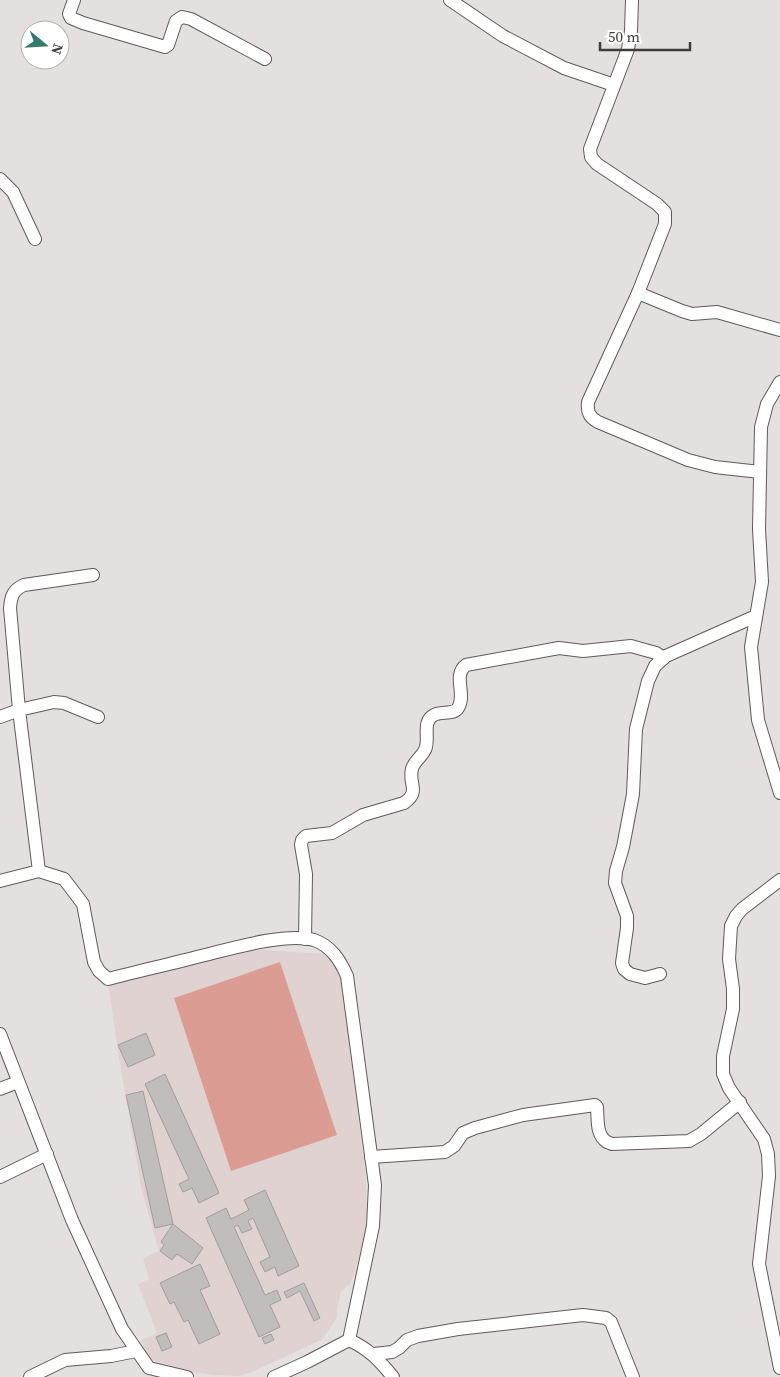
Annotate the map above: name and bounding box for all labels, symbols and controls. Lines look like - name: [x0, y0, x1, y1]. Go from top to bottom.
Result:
- north arrow: [20, 20, 70, 70]
- scale bar: [600, 20, 690, 52]
- text: 50 m: [608, 26, 640, 47]
- text: N: [46, 41, 68, 57]

